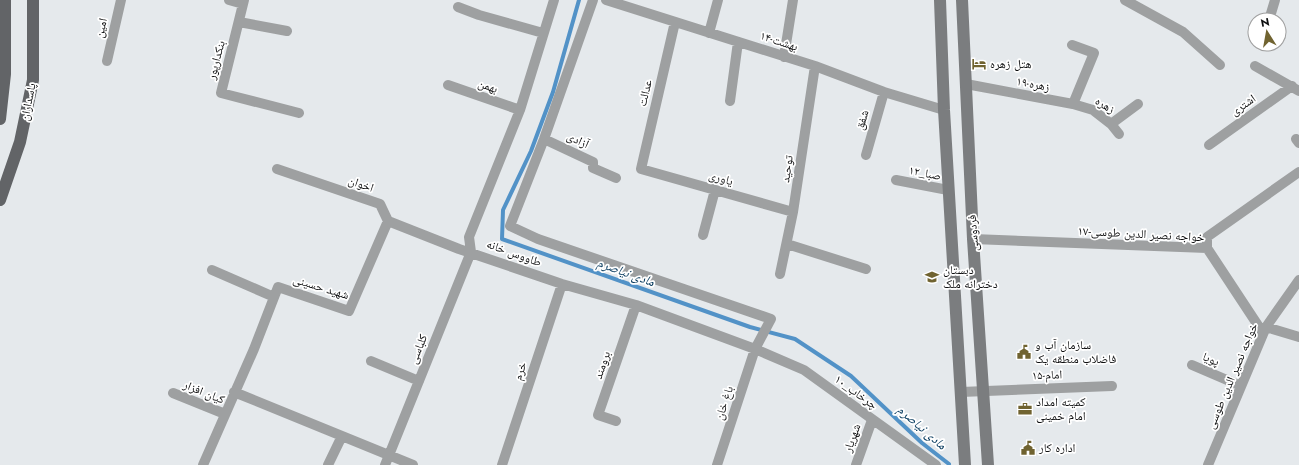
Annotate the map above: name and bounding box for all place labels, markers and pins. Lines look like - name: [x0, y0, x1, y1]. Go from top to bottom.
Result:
- place label: هتل زهره: [990, 55, 1032, 73]
- hotel icon: هتل زهره: [971, 56, 987, 72]
- place label: دبستان دخترانه ملک: [943, 261, 998, 293]
- school or university icon: دبستان دخترانه ملک: [924, 269, 940, 285]
- place label: سازمان آب و فاضلاب منطقه یک: [1035, 336, 1116, 368]
- public building icon: سازمان آب و فاضلاب منطقه یک: [1016, 344, 1032, 360]
- place label: کمیته امداد امام خمینی: [1036, 393, 1086, 425]
- office icon: کمیته امداد امام خمینی: [1017, 401, 1033, 417]
- place label: اداره کار: [1038, 439, 1076, 457]
- public building icon: اداره کار: [1020, 440, 1036, 456]

